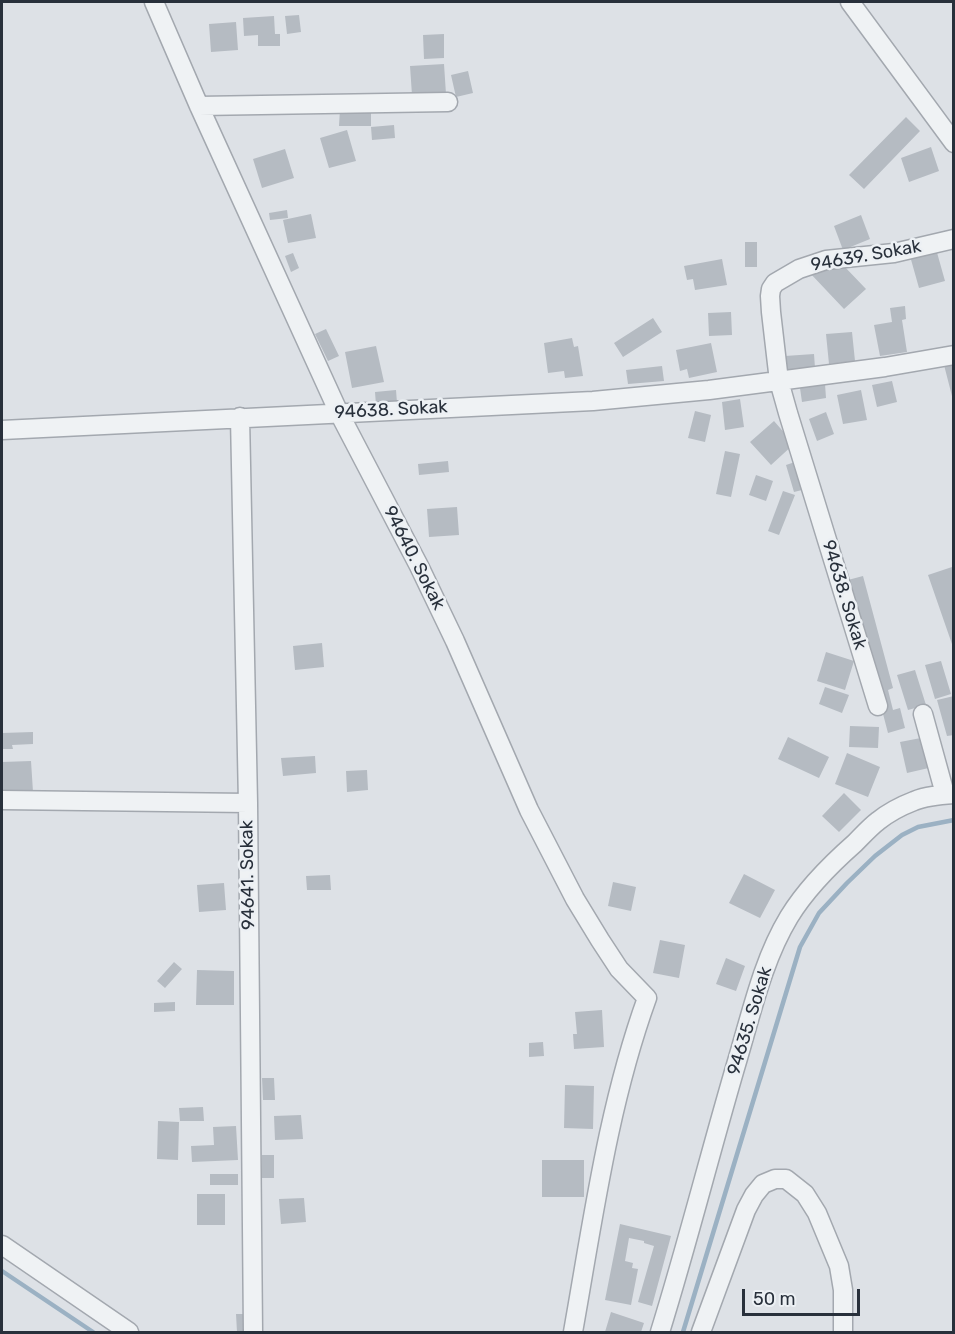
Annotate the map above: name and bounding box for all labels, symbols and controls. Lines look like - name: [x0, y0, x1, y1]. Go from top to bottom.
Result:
- street label: 94639. Sokak: [809, 236, 923, 276]
- street label: 94638. Sokak: [334, 396, 448, 424]
- street label: 94640. Sokak: [379, 502, 449, 614]
- street label: 94638. Sokak: [817, 538, 871, 652]
- street label: 94641. Sokak: [236, 820, 260, 930]
- street label: 94635. Sokak: [723, 964, 777, 1078]
- scale bar: [745, 1277, 864, 1315]
- text: 50 m: [753, 1288, 796, 1310]

